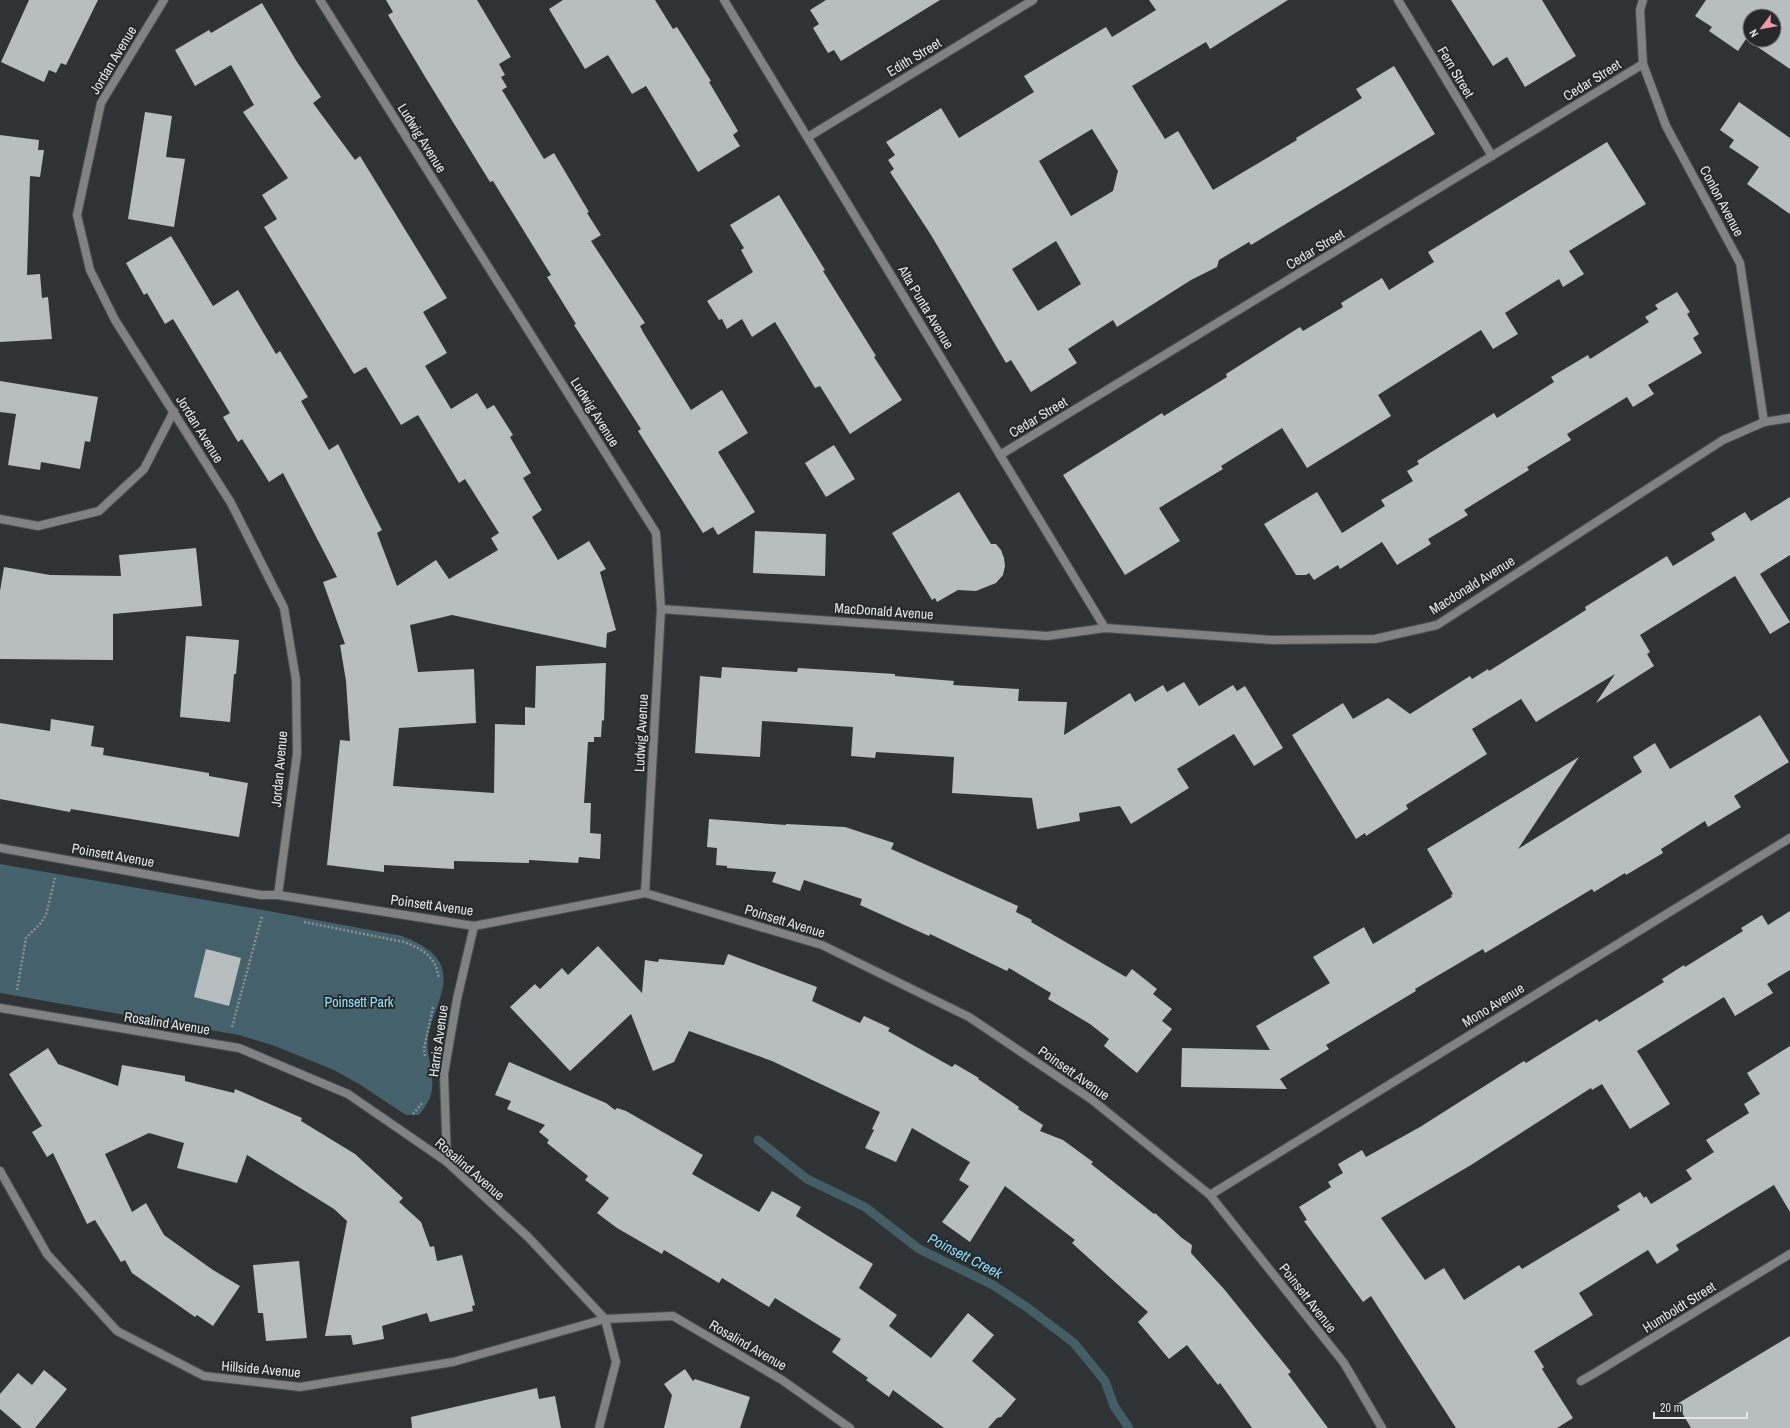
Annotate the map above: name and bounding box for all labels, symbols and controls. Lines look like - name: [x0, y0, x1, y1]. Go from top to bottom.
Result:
- north arrow: [1742, 8, 1782, 48]
- street label: Jordan Avenue: [86, 23, 140, 97]
- text: N: [1746, 27, 1761, 40]
- street label: Edith Street: [883, 34, 945, 80]
- street label: Fern Street: [1434, 43, 1478, 101]
- street label: Cedar Street: [1560, 55, 1624, 105]
- street label: Ludwig Avenue: [394, 100, 450, 176]
- street label: Conlon Avenue: [1696, 162, 1748, 240]
- street label: Cedar Street: [1282, 225, 1348, 273]
- street label: Alta Punta Avenue: [893, 261, 958, 352]
- street label: Ludwig Avenue: [567, 374, 623, 450]
- street label: Jordan Avenue: [172, 392, 228, 466]
- street label: Cedar Street: [1005, 393, 1071, 441]
- street label: Macdonald Avenue: [1426, 552, 1518, 618]
- street label: MacDonald Avenue: [834, 599, 934, 623]
- street label: Ludwig Avenue: [630, 693, 652, 773]
- street label: Jordan Avenue: [267, 730, 291, 808]
- street label: Poinsett Avenue: [70, 839, 156, 871]
- street label: Poinsett Avenue: [389, 890, 475, 920]
- street label: Poinsett Avenue: [742, 900, 828, 942]
- street label: Mono Avenue: [1459, 979, 1527, 1031]
- park label: Poinsett Park: [325, 993, 394, 1011]
- street label: Harris Avenue: [424, 1004, 452, 1078]
- street label: Rosalind Avenue: [123, 1007, 211, 1039]
- street label: Poinsett Avenue: [1035, 1042, 1113, 1104]
- street label: Rosalind Avenue: [431, 1134, 509, 1204]
- water label: Poinsett Creek: [924, 1228, 1007, 1284]
- street label: Poinsett Avenue: [1275, 1260, 1341, 1336]
- street label: Humboldt Street: [1639, 1277, 1719, 1337]
- street label: Rosalind Avenue: [706, 1316, 790, 1374]
- street label: Hillside Avenue: [221, 1357, 301, 1381]
- scale bar: [1654, 1394, 1747, 1420]
- text: 20 m: [1660, 1400, 1682, 1416]

